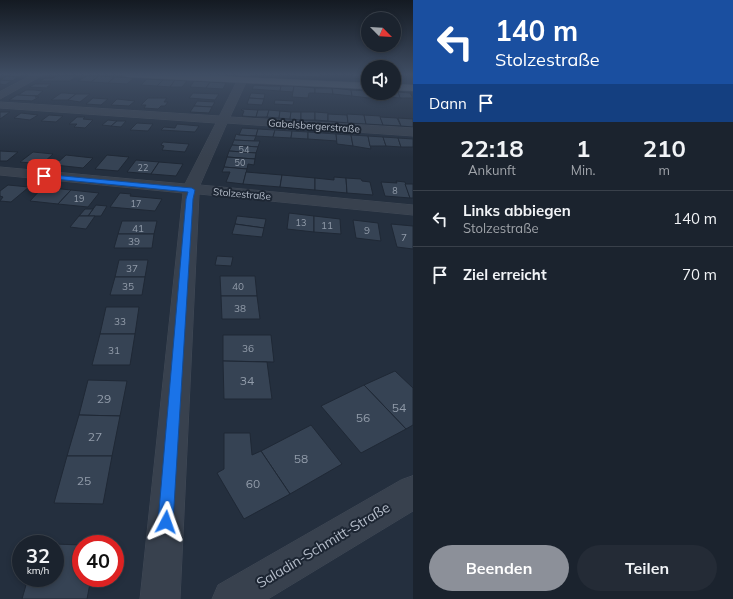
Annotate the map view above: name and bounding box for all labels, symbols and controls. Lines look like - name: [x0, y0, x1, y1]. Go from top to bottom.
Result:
- north arrow: [361, 12, 401, 52]
- map controls: [361, 12, 401, 100]
- text: 140 m: [495, 13, 578, 48]
- icon: left: [429, 16, 481, 68]
- text: Stolzestraße: [495, 48, 600, 71]
- button: sound: [361, 60, 401, 100]
- icon: arrive: [475, 92, 497, 114]
- text: Dann: [429, 94, 467, 113]
- street label: Gabelsbergerstraße: [268, 116, 360, 136]
- text: 22:18: [460, 133, 524, 163]
- text: 1: [576, 133, 590, 163]
- text: 210: [643, 133, 686, 163]
- house number: 54: [239, 144, 250, 155]
- house number: 50: [235, 157, 245, 168]
- pin: [27, 159, 61, 193]
- house number: 22: [138, 162, 148, 173]
- text: Ankunft: [468, 162, 516, 178]
- text: Min.: [571, 162, 596, 178]
- text: m: [659, 162, 670, 178]
- icon: arrive: [33, 165, 55, 187]
- street label: Stolzestraße: [213, 185, 271, 203]
- house number: 8: [392, 185, 398, 196]
- house number: 19: [74, 193, 84, 204]
- house number: 17: [131, 198, 141, 209]
- text: Links abbiegen: [463, 201, 571, 220]
- icon: left: [429, 208, 451, 230]
- text: 140 m: [673, 209, 717, 228]
- house number: 13: [296, 217, 306, 228]
- house number: 11: [321, 219, 333, 232]
- text: Stolzestraße: [463, 220, 538, 236]
- house number: 41: [132, 222, 144, 235]
- house number: 9: [364, 224, 370, 237]
- house number: 7: [401, 231, 407, 244]
- house number: 39: [128, 235, 140, 248]
- house number: 37: [126, 262, 138, 275]
- icon: arrive: [429, 264, 451, 286]
- text: Ziel erreicht: [463, 265, 547, 284]
- text: 70 m: [682, 265, 717, 284]
- house number: 35: [122, 280, 134, 293]
- house number: 40: [232, 280, 244, 293]
- house number: 38: [234, 302, 246, 315]
- house number: 33: [114, 315, 126, 328]
- house number: 36: [242, 342, 254, 355]
- house number: 31: [108, 344, 120, 357]
- house number: 34: [240, 373, 254, 388]
- house number: 29: [97, 391, 111, 406]
- house number: 54: [392, 400, 406, 415]
- house number: 56: [356, 410, 370, 425]
- house number: 27: [88, 429, 102, 444]
- house number: 58: [294, 451, 308, 466]
- house number: 25: [77, 473, 91, 488]
- house number: 60: [246, 476, 260, 491]
- street label: Saladin-Schmitt-Straße: [253, 498, 393, 592]
- position arrow: [145, 501, 187, 543]
- speed limit sign: 40: [72, 535, 124, 587]
- text: 32: [26, 543, 50, 568]
- button: Beenden: [429, 545, 569, 591]
- button: Teilen: [577, 545, 717, 591]
- text: km/h: [27, 564, 49, 577]

